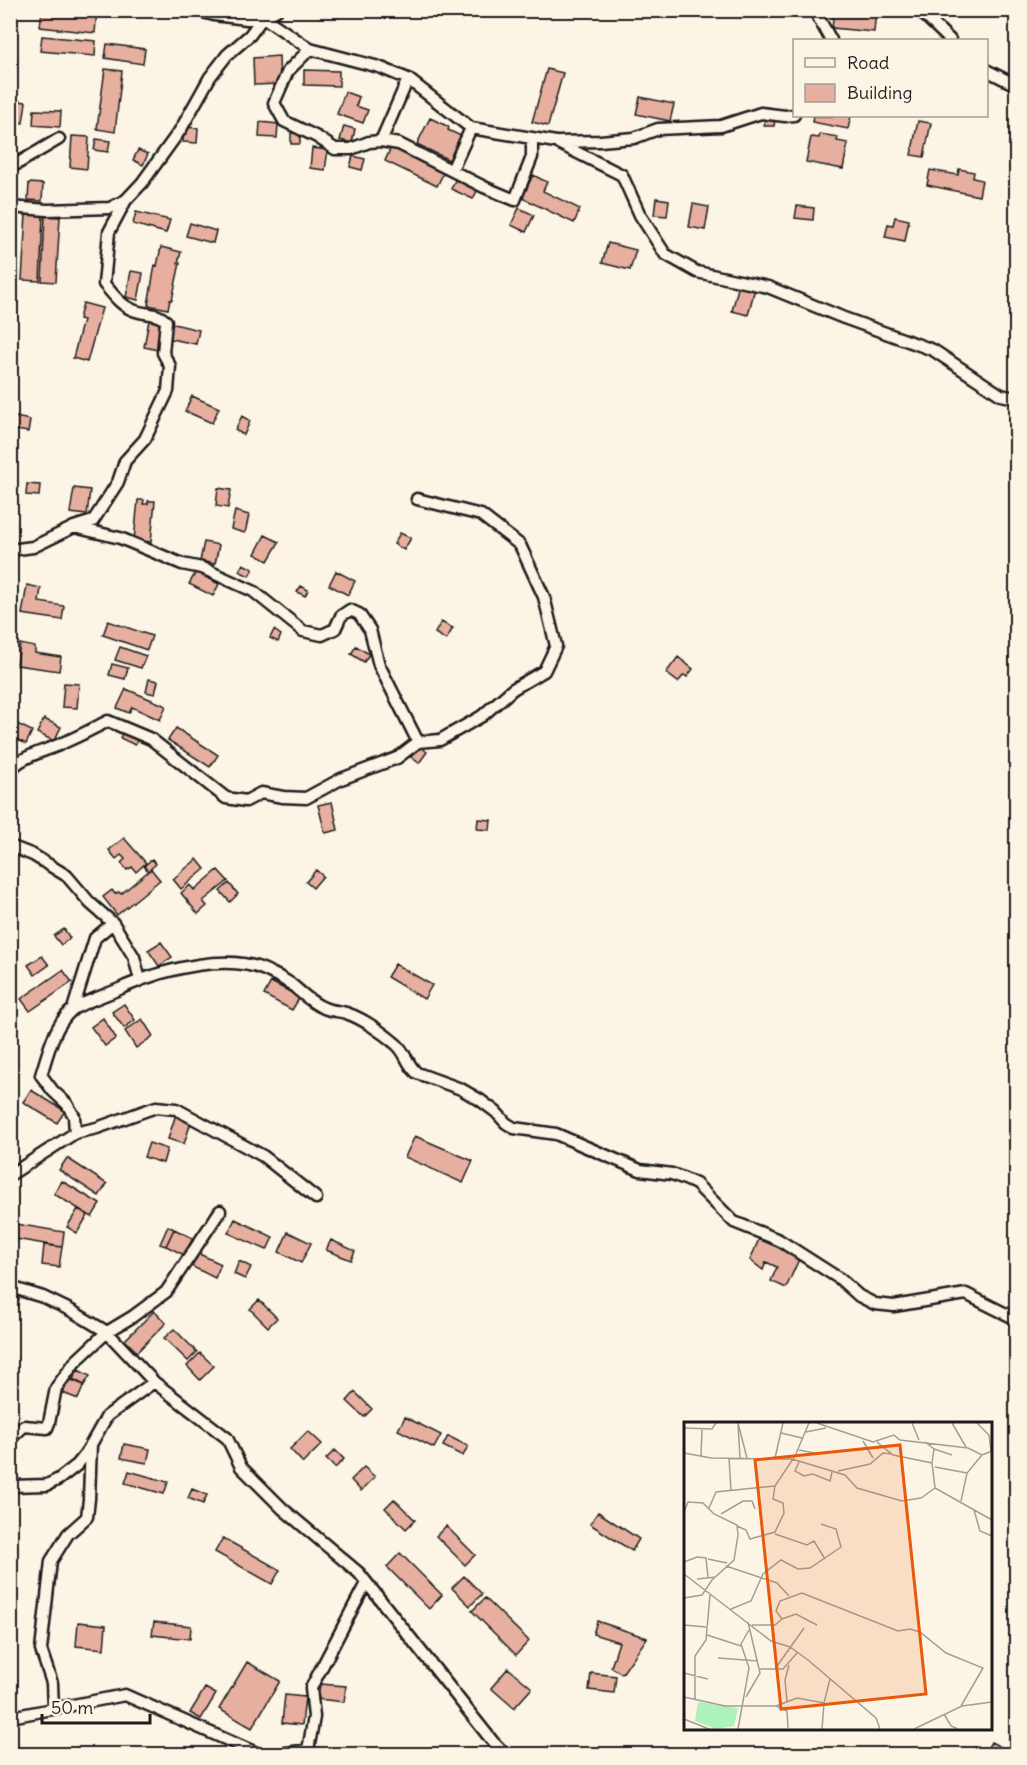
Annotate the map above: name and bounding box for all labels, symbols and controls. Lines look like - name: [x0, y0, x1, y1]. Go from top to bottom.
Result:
- legend: [793, 39, 988, 117]
- text: Road: [847, 51, 890, 74]
- text: Building: [847, 81, 912, 104]
- inset map: [684, 1422, 991, 1729]
- scale bar: [42, 1687, 150, 1725]
- text: 50 m: [51, 1696, 93, 1719]

